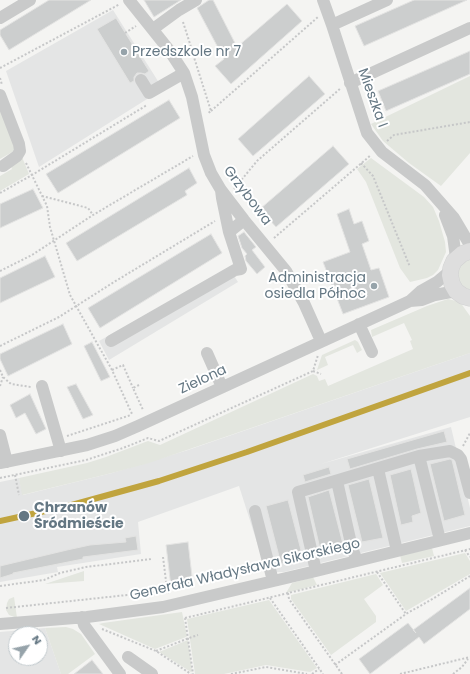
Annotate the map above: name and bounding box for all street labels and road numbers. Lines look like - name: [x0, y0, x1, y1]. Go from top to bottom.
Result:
- street label: Mieszka I: [354, 66, 390, 130]
- street label: Grzybowa: [219, 163, 275, 229]
- street label: Zielona: [177, 362, 229, 398]
- street label: Generała Władysława Sikorskiego: [128, 535, 362, 605]

